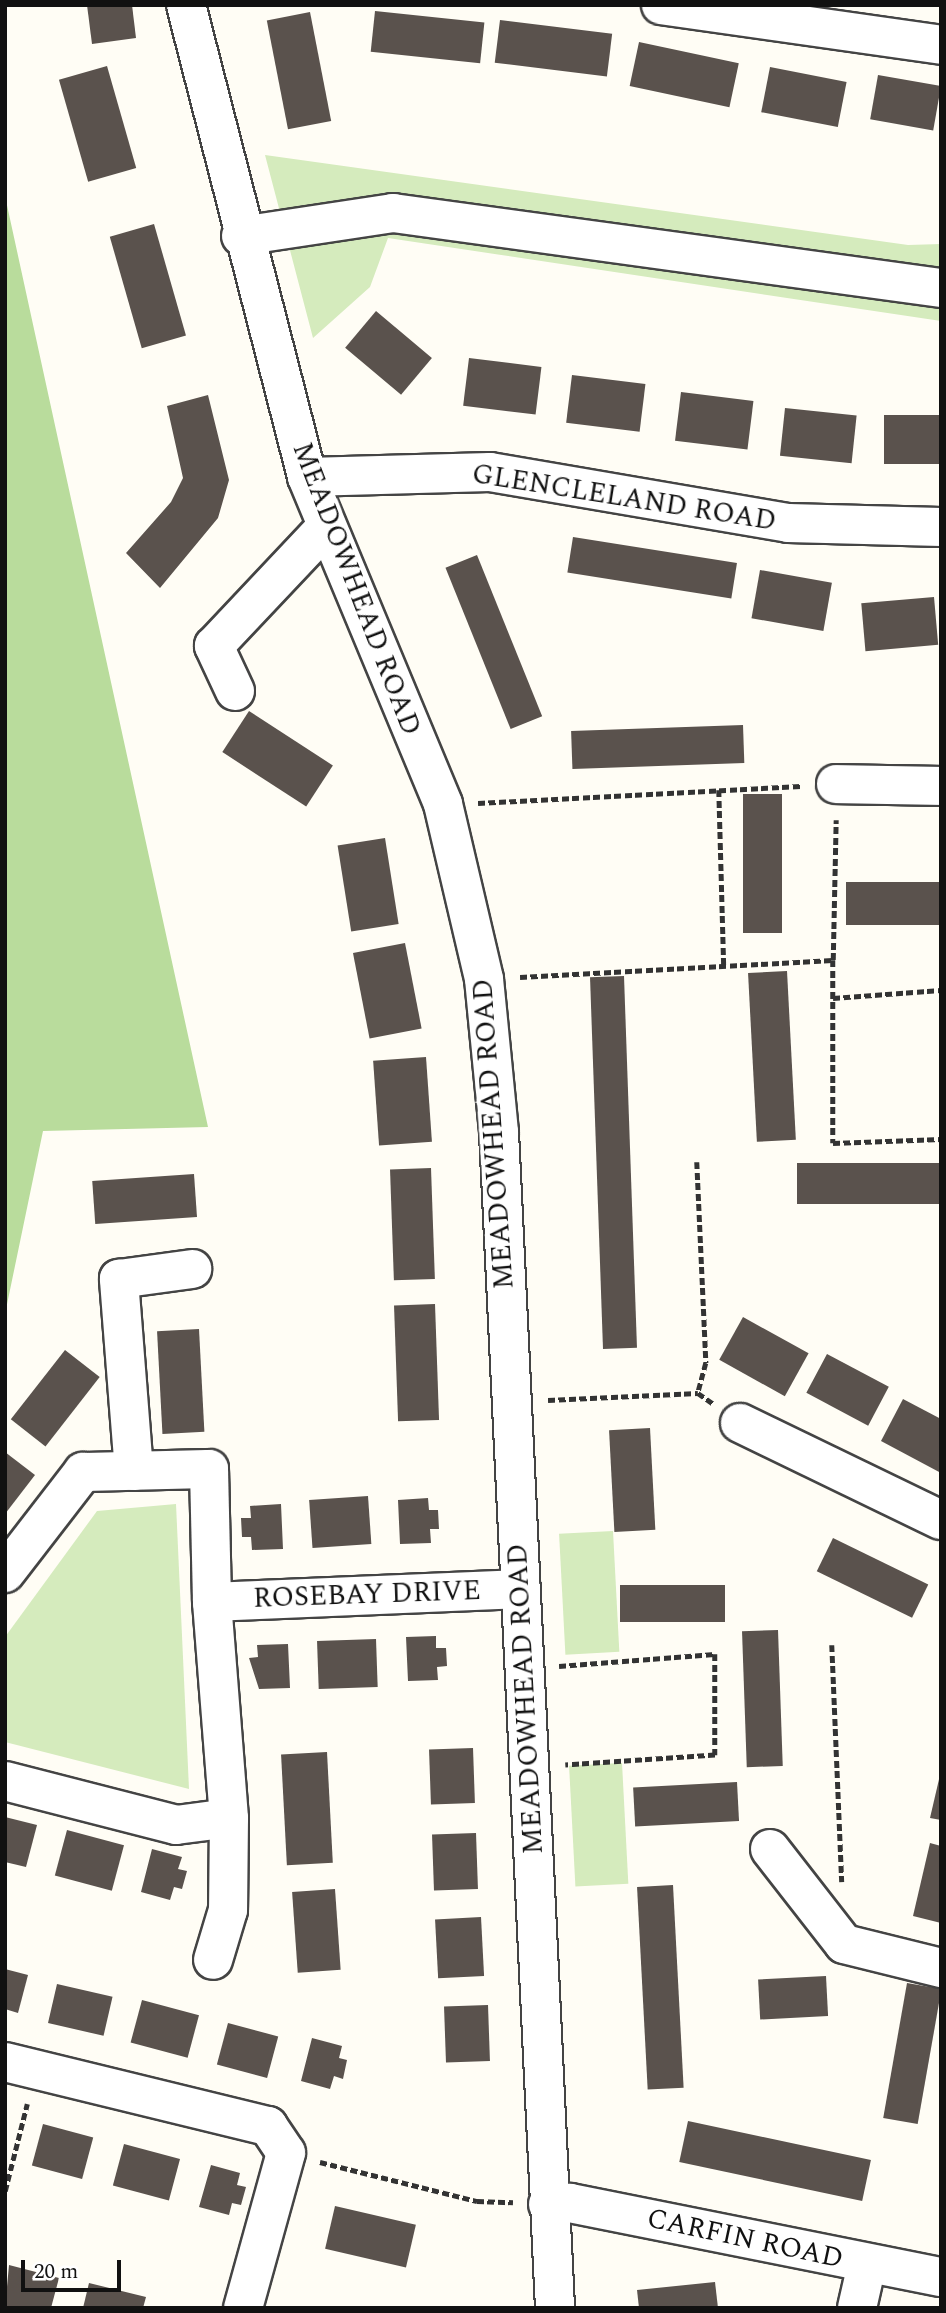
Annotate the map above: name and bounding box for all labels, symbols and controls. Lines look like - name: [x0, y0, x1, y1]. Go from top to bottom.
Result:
- street label: MEADOWHEAD ROAD: [285, 438, 427, 740]
- street label: GLENCLELAND ROAD: [470, 457, 778, 539]
- street label: MEADOWHEAD ROAD: [466, 978, 522, 1290]
- street label: MEADOWHEAD ROAD: [501, 1543, 551, 1855]
- street label: ROSEBAY DRIVE: [252, 1574, 482, 1616]
- street label: CARFIN ROAD: [644, 2202, 846, 2276]
- scale bar: [24, 2246, 124, 2290]
- text: 20 m: [34, 2256, 78, 2288]

